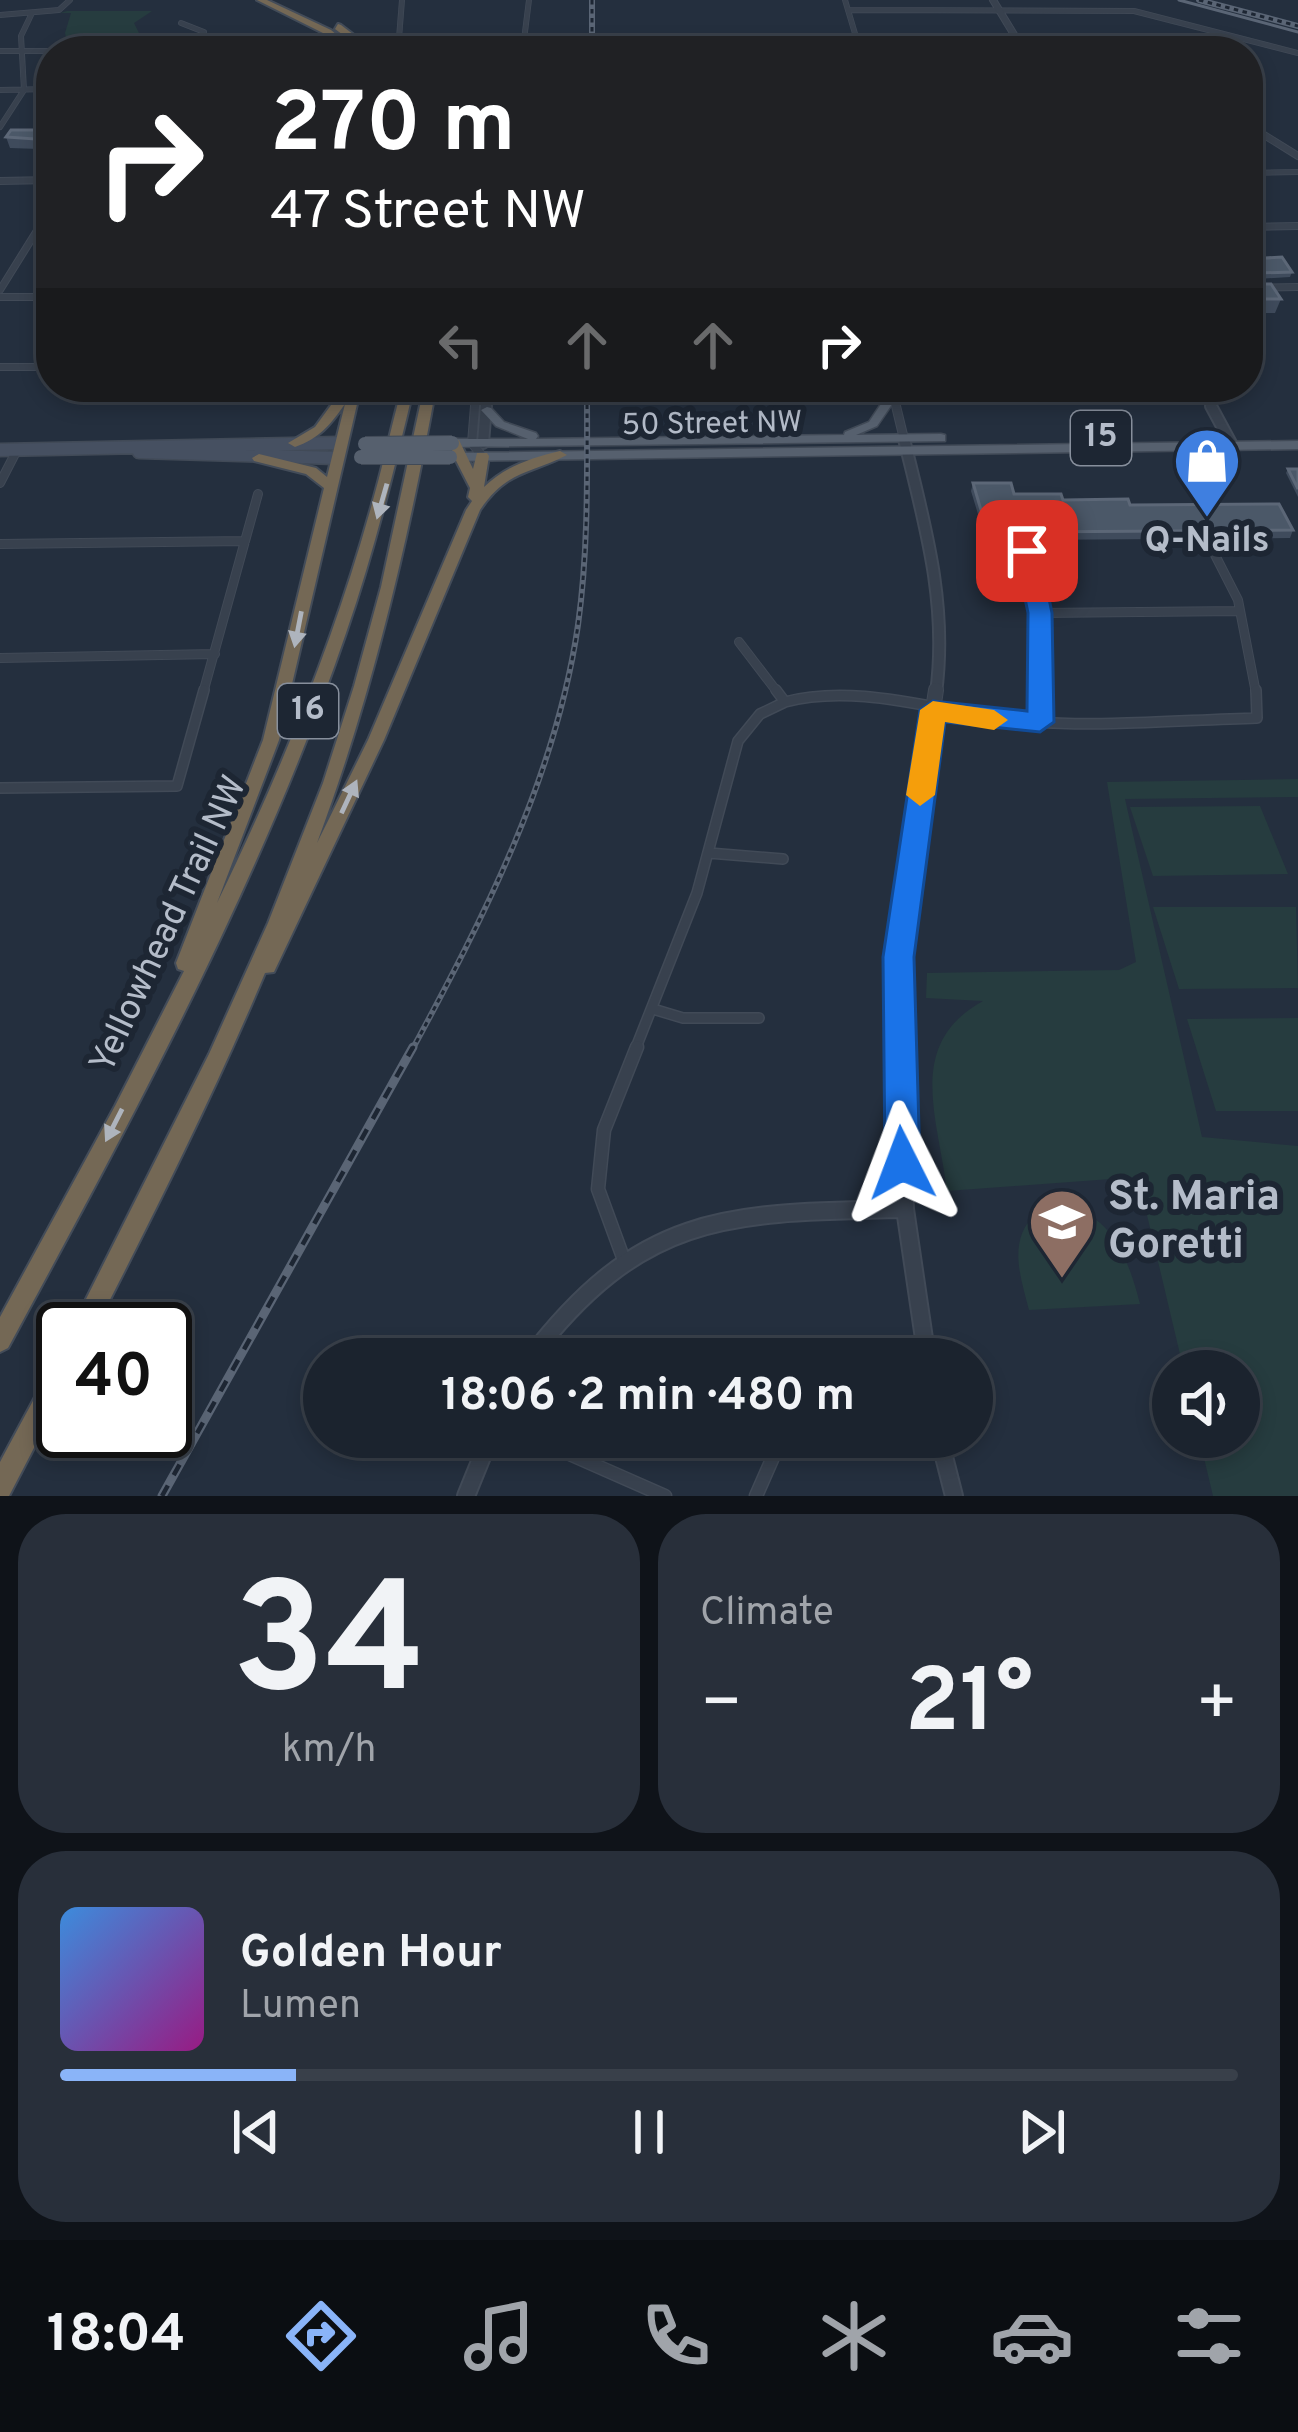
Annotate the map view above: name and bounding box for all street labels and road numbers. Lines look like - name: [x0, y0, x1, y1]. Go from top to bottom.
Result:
- street label: 50 Street NW: [621, 405, 803, 445]
- road number: 15: [1071, 411, 1131, 465]
- road number: 16: [278, 684, 338, 738]
- street label: Yellowhead Trail NW: [81, 769, 259, 1081]

